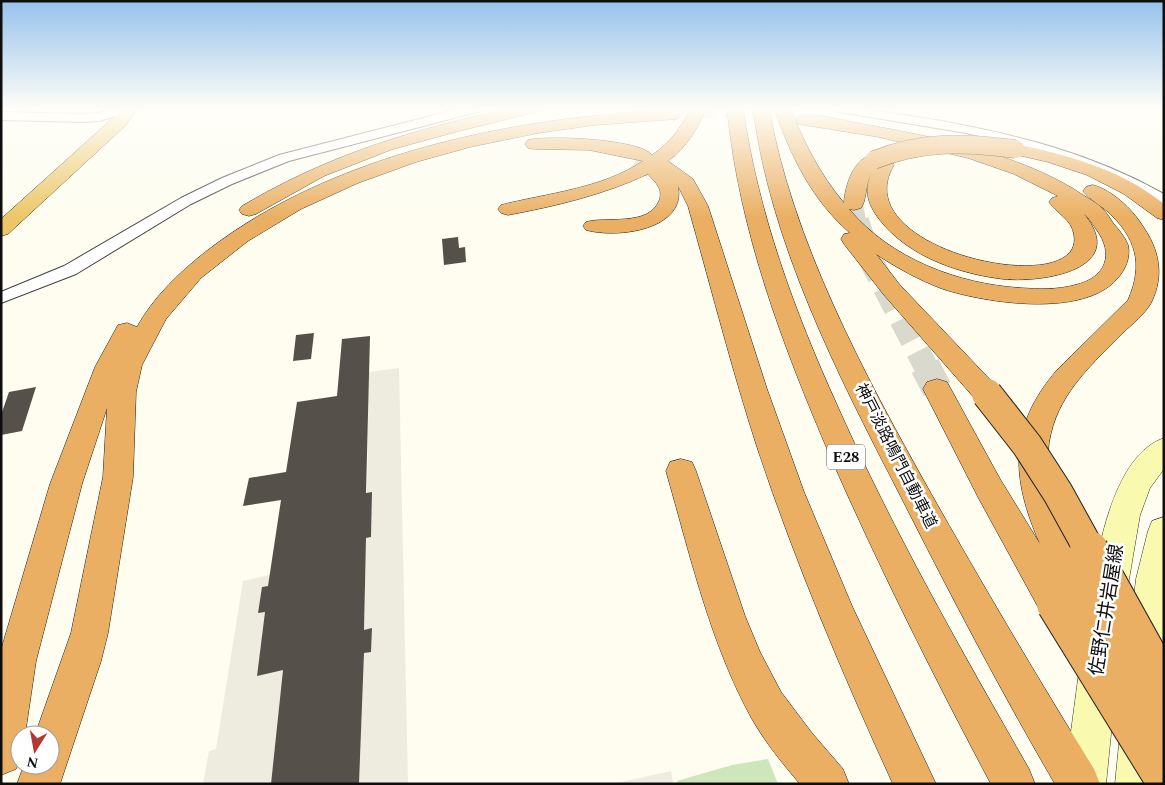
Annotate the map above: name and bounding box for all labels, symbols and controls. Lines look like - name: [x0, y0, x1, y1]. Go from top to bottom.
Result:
- street label: 神戸淡路鳴門自動車道: [849, 379, 943, 533]
- road number: E28: [827, 444, 865, 470]
- street label: 佐野仁井岩屋線: [1082, 542, 1132, 678]
- north arrow: [10, 725, 60, 775]
- text: N: [25, 751, 40, 774]

